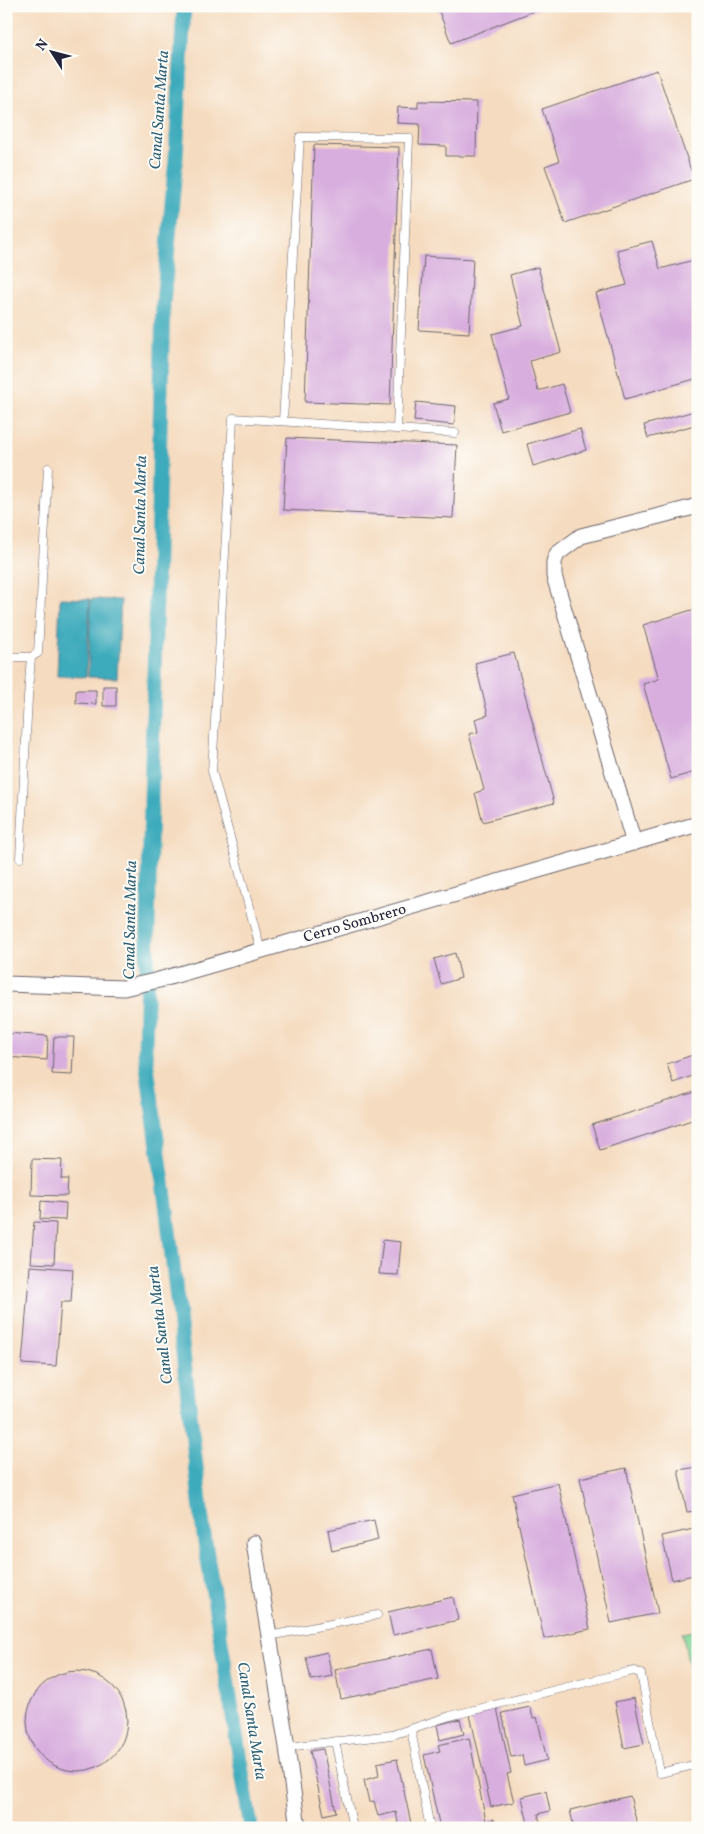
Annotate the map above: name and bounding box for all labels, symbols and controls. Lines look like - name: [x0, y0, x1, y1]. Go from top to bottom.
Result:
- north arrow: [28, 28, 78, 78]
- text: N: [32, 36, 53, 55]
- water label: Canal Santa Marta: [145, 49, 175, 170]
- water label: Canal Santa Marta: [129, 455, 153, 575]
- water label: Canal Santa Marta: [119, 860, 143, 980]
- street label: Cerro Sombrero: [301, 899, 409, 949]
- water label: Canal Santa Marta: [143, 1264, 179, 1386]
- water label: Canal Santa Marta: [231, 1660, 271, 1782]

